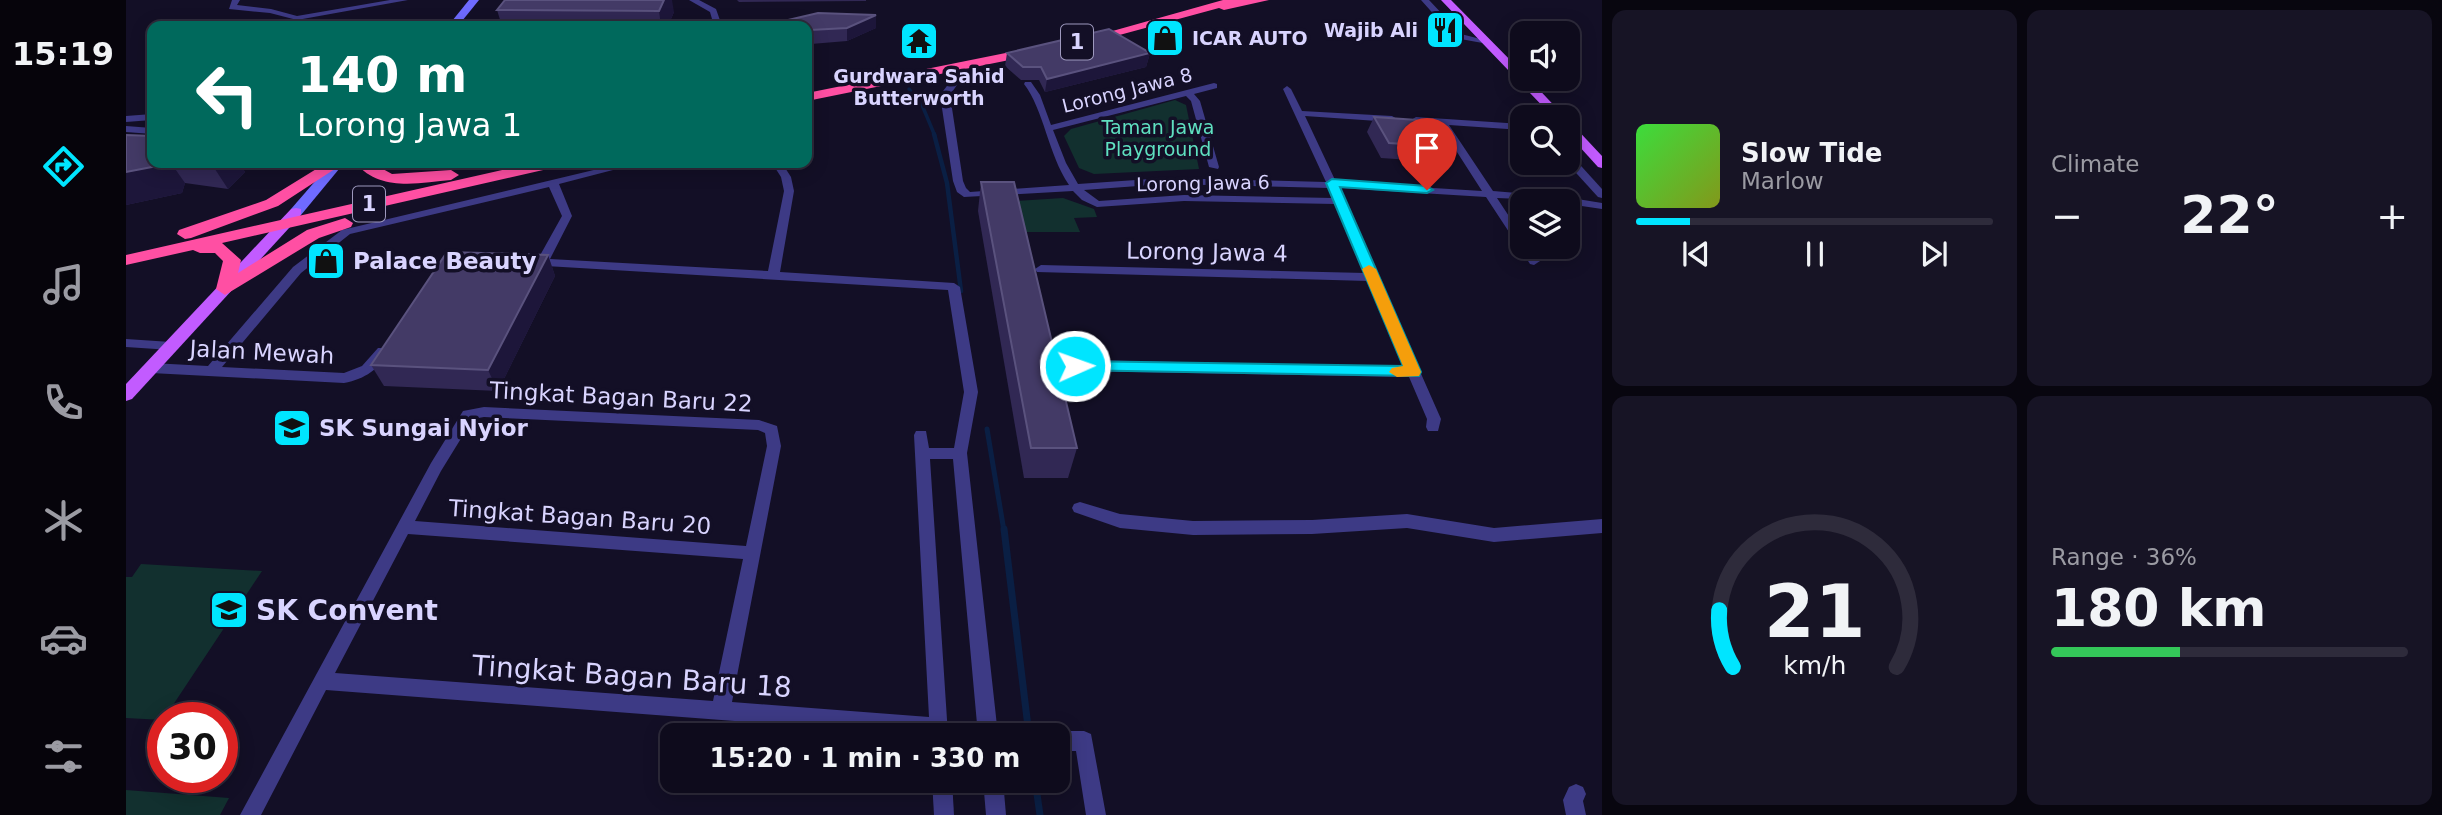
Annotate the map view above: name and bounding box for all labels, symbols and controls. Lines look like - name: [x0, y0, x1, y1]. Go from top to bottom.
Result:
- restaurant icon: Wajib Ali: [1424, 9, 1466, 51]
- shop icon: ICAR AUTO: [1144, 17, 1186, 59]
- place label: Wajib Ali: [1324, 19, 1418, 41]
- temple icon: Gurdwara Sahid Butterworth: [898, 20, 940, 62]
- map controls: [1510, 21, 1580, 259]
- button: sound: [1510, 21, 1580, 91]
- road number: 1: [1061, 24, 1093, 60]
- place label: ICAR AUTO: [1192, 27, 1308, 49]
- text: 15:19: [12, 35, 114, 73]
- text: 140 m: [297, 47, 467, 104]
- icon: left: [182, 49, 273, 140]
- street label: Lorong Jawa 8: [1060, 63, 1194, 117]
- place label: Gurdwara Sahid Butterworth: [833, 65, 1005, 109]
- button: search: [1510, 105, 1580, 175]
- text: Lorong Jawa 1: [297, 106, 522, 144]
- park label: Taman Jawa Playground: [1101, 116, 1214, 160]
- pin: [1397, 118, 1457, 190]
- icon: arrive: [1408, 129, 1446, 167]
- text: Slow Tide: [1741, 138, 1882, 168]
- icon: directions: [39, 142, 88, 191]
- text: Climate: [2051, 151, 2140, 177]
- text: Marlow: [1741, 168, 1824, 194]
- street label: Lorong Jawa 6: [1136, 171, 1270, 195]
- text: 22°: [2180, 185, 2279, 245]
- road number: 1: [353, 186, 385, 222]
- button: layers: [1510, 189, 1580, 259]
- text: −: [2051, 194, 2083, 238]
- text: +: [2376, 194, 2408, 238]
- icon: previous: [1677, 235, 1715, 273]
- icon: pause: [1796, 235, 1834, 273]
- icon: next: [1915, 235, 1953, 273]
- street label: Lorong Jawa 4: [1126, 238, 1288, 266]
- shop icon: Palace Beauty: [305, 240, 347, 282]
- place label: Palace Beauty: [353, 248, 536, 274]
- icon: music: [39, 260, 88, 309]
- position arrow: [1038, 329, 1112, 403]
- street label: Jalan Mewah: [187, 335, 335, 369]
- street label: Tingkat Bagan Baru 22: [488, 377, 753, 417]
- icon: phone: [39, 378, 88, 427]
- school or university icon: SK Sungai Nyior: [271, 407, 313, 449]
- place label: SK Sungai Nyior: [319, 415, 529, 441]
- street label: Tingkat Bagan Baru 20: [447, 495, 712, 539]
- icon: climate: [39, 496, 88, 545]
- text: Range · 36%: [2051, 544, 2197, 570]
- text: 21: [1764, 569, 1865, 654]
- text: 180 km: [2051, 578, 2266, 638]
- school or university icon: SK Convent: [208, 589, 250, 631]
- place label: SK Convent: [256, 594, 438, 627]
- icon: car: [39, 614, 88, 663]
- street label: Tingkat Bagan Baru 18: [470, 649, 793, 704]
- text: km/h: [1783, 650, 1846, 679]
- speed limit sign: 30: [147, 702, 238, 793]
- icon: filters: [39, 732, 88, 781]
- text: 15:20 · 1 min · 330 m: [710, 743, 1020, 773]

